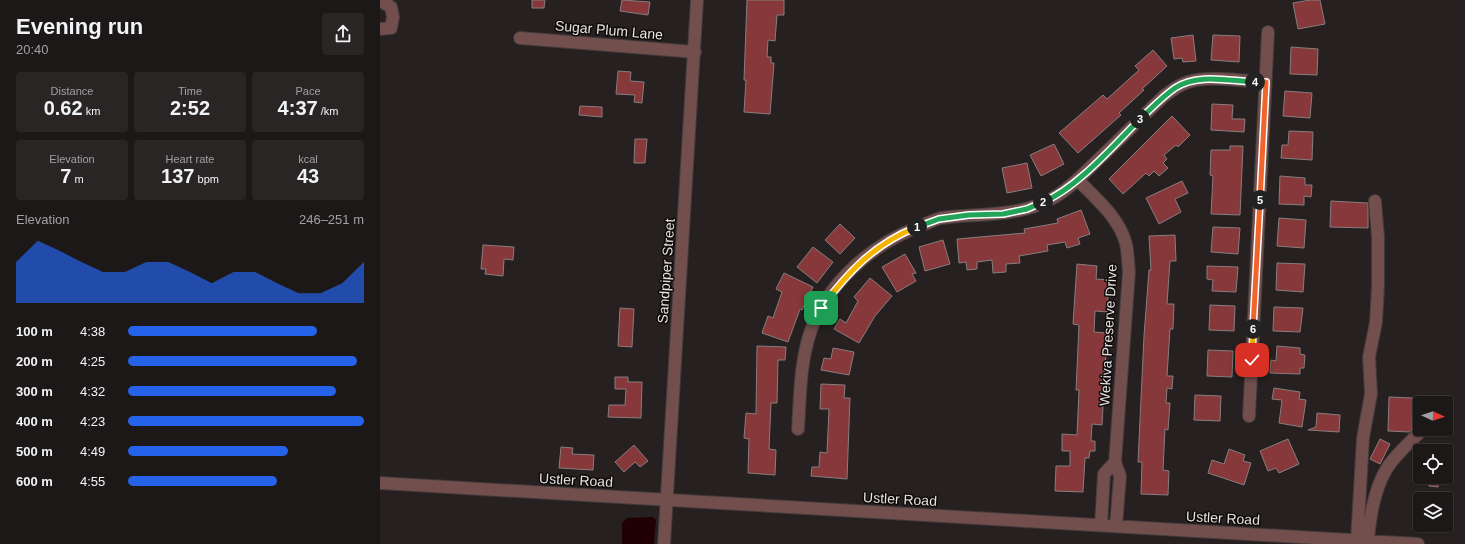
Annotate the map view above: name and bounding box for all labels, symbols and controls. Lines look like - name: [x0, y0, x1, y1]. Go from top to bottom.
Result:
- button: share: [322, 13, 364, 55]
- text: Evening run: [16, 14, 143, 39]
- street label: Sugar Plum Lane: [554, 17, 664, 43]
- text: 20:40: [16, 42, 49, 57]
- pin: 4: [1245, 72, 1265, 92]
- text: 4: [1252, 76, 1258, 88]
- text: Distance: [51, 85, 93, 97]
- text: Time: [178, 85, 202, 97]
- text: Pace: [295, 85, 321, 97]
- text: 0.62: [44, 97, 83, 119]
- text: 2:52: [170, 97, 210, 119]
- text: 4:37: [278, 97, 318, 119]
- text: km: [83, 105, 100, 117]
- text: /km: [318, 105, 338, 117]
- pin: 3: [1130, 109, 1150, 129]
- text: 3: [1137, 113, 1143, 125]
- text: Elevation: [49, 153, 95, 165]
- text: Heart rate: [166, 153, 214, 165]
- text: kcal: [298, 153, 318, 165]
- text: 7: [60, 165, 71, 187]
- text: 137: [161, 165, 194, 187]
- text: 43: [297, 165, 319, 187]
- text: m: [71, 173, 84, 185]
- text: bpm: [194, 173, 219, 185]
- pin: 5: [1250, 190, 1270, 210]
- pin: 2: [1033, 192, 1053, 212]
- text: 5: [1257, 194, 1263, 206]
- text: 2: [1040, 196, 1046, 208]
- text: Elevation: [16, 212, 69, 227]
- text: 246–251 m: [299, 212, 364, 227]
- pin: 1: [907, 217, 927, 237]
- street label: Sandpiper Street: [654, 218, 678, 324]
- text: 1: [914, 221, 920, 233]
- street label: Wekiva Preserve Drive: [1096, 263, 1120, 406]
- pin: [804, 291, 838, 325]
- icon: arrive: [810, 297, 832, 319]
- pin: 6: [1243, 319, 1263, 339]
- text: 6: [1250, 323, 1256, 335]
- text: 100 m: [16, 324, 53, 339]
- text: 4:38: [80, 324, 105, 339]
- pin: [1235, 343, 1269, 377]
- icon: check: [1241, 349, 1263, 371]
- text: 200 m: [16, 354, 53, 369]
- text: 4:25: [80, 354, 105, 369]
- text: 300 m: [16, 384, 53, 399]
- text: 4:32: [80, 384, 105, 399]
- north arrow: [1413, 396, 1453, 436]
- map controls: [1413, 396, 1453, 532]
- text: 400 m: [16, 414, 53, 429]
- text: 4:23: [80, 414, 105, 429]
- text: 500 m: [16, 444, 53, 459]
- text: 4:49: [80, 444, 105, 459]
- button: locate: [1413, 444, 1453, 484]
- street label: Ustler Road: [539, 470, 613, 490]
- text: 600 m: [16, 474, 53, 489]
- text: 4:55: [80, 474, 105, 489]
- street label: Ustler Road: [863, 489, 937, 509]
- button: layers: [1413, 492, 1453, 532]
- street label: Ustler Road: [1186, 508, 1260, 528]

